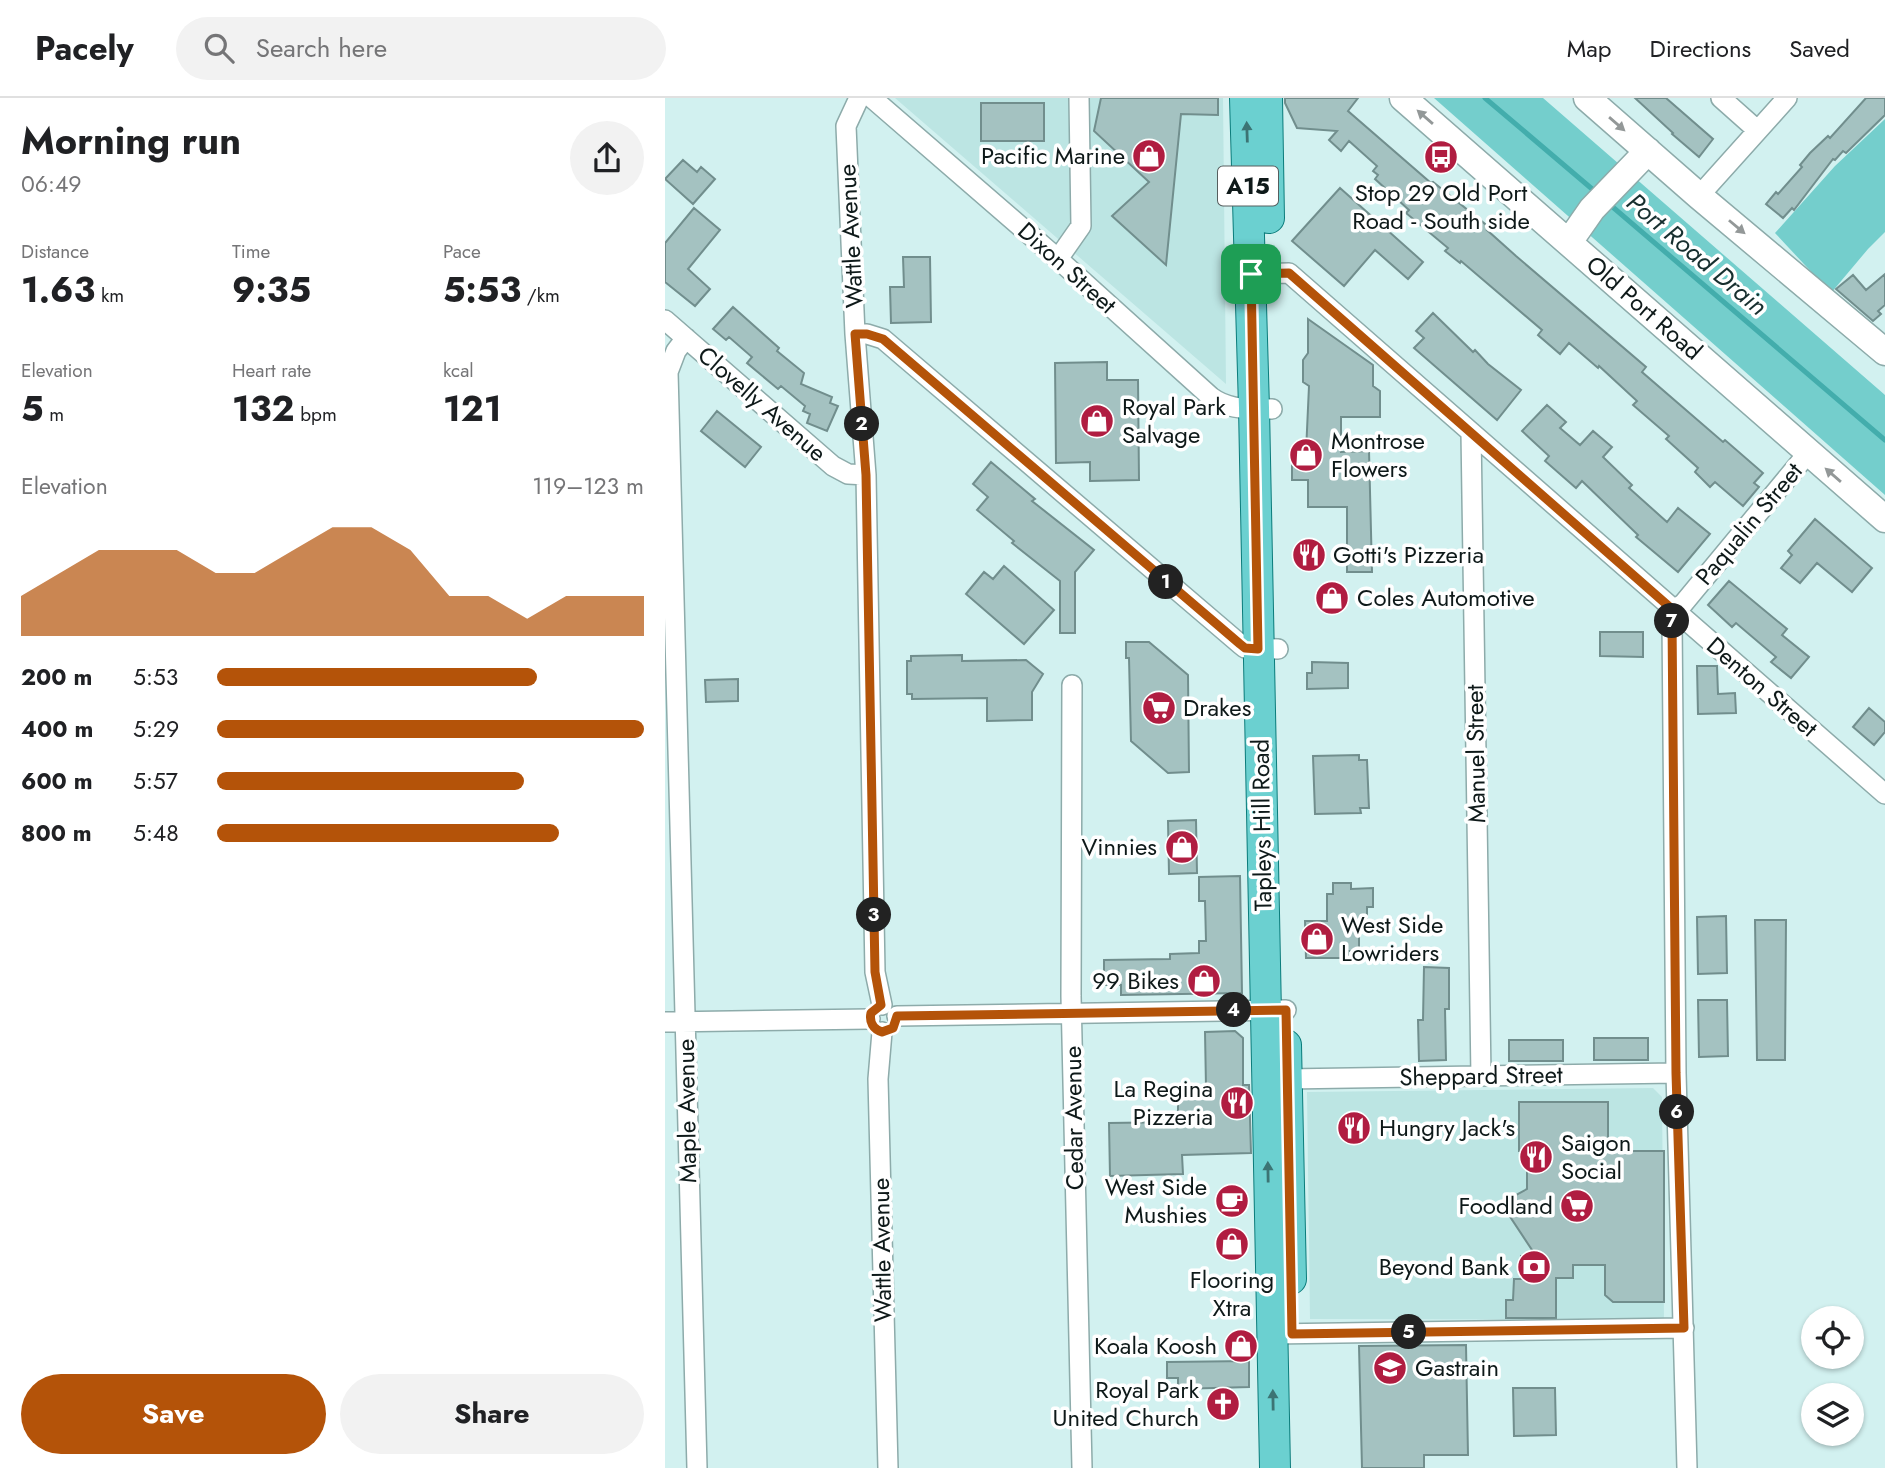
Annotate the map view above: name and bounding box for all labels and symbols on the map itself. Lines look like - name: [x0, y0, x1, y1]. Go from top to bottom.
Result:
- one-way arrow: [1416, 110, 1433, 125]
- one-way arrow: [1609, 116, 1626, 132]
- one-way arrow: [1241, 121, 1252, 143]
- shop icon: Pacific Marine: [1130, 137, 1168, 175]
- place label: Pacific Marine: [981, 138, 1125, 173]
- bus stop icon: Stop 29 Old Port Road - South side: [1422, 138, 1460, 176]
- street label: Wattle Avenue: [829, 163, 872, 309]
- road number: A15: [1218, 166, 1278, 206]
- place label: Stop 29 Old Port Road - South side: [1352, 175, 1530, 238]
- water label: Port Road Drain: [1618, 184, 1776, 324]
- street label: Dixon Street: [1010, 214, 1125, 322]
- one-way arrow: [1728, 219, 1745, 234]
- pin: [1221, 244, 1281, 304]
- street label: Old Port Road: [1579, 247, 1710, 368]
- street label: Clovelly Avenue: [690, 338, 834, 470]
- place label: Royal Park Salvage: [1122, 389, 1226, 452]
- shop icon: Royal Park Salvage: [1078, 402, 1116, 440]
- pin: 2: [845, 406, 879, 442]
- place label: Montrose Flowers: [1331, 423, 1425, 486]
- shop icon: Montrose Flowers: [1287, 436, 1325, 474]
- street label: Paqualin Street: [1687, 455, 1811, 593]
- one-way arrow: [1825, 468, 1842, 483]
- restaurant icon: Gotti's Pizzeria: [1290, 536, 1328, 574]
- place label: Gotti's Pizzeria: [1333, 537, 1484, 572]
- pin: 1: [1149, 564, 1183, 600]
- shop icon: Coles Automotive: [1313, 579, 1351, 617]
- place label: Coles Automotive: [1357, 580, 1535, 615]
- pin: 7: [1655, 603, 1689, 638]
- street label: Denton Street: [1699, 628, 1826, 745]
- street label: Manuel Street: [1457, 684, 1494, 824]
- supermarket icon: Drakes: [1140, 689, 1178, 727]
- place label: Drakes: [1183, 690, 1251, 725]
- street label: Tapleys Hill Road: [1242, 739, 1281, 911]
- shop icon: Vinnies: [1163, 828, 1201, 866]
- place label: Vinnies: [1081, 829, 1157, 864]
- pin: 3: [857, 898, 892, 932]
- place label: West Side Lowriders: [1341, 907, 1443, 970]
- shop icon: West Side Lowriders: [1298, 920, 1336, 958]
- shop icon: 99 Bikes: [1185, 962, 1223, 1000]
- place label: 99 Bikes: [1092, 963, 1179, 998]
- pin: 4: [1217, 992, 1251, 1028]
- street label: Maple Avenue: [668, 1038, 705, 1184]
- street label: Cedar Avenue: [1055, 1046, 1092, 1190]
- street label: Sheppard Street: [1399, 1057, 1563, 1094]
- place label: La Regina Pizzeria: [1114, 1071, 1213, 1134]
- restaurant icon: La Regina Pizzeria: [1218, 1084, 1256, 1122]
- pin: 6: [1660, 1094, 1695, 1130]
- restaurant icon: Hungry Jack's: [1335, 1109, 1373, 1147]
- place label: Hungry Jack's: [1379, 1110, 1515, 1145]
- place label: Saigon Social: [1561, 1125, 1631, 1188]
- restaurant icon: Saigon Social: [1517, 1138, 1555, 1176]
- one-way arrow: [1262, 1161, 1274, 1183]
- place label: West Side Mushies: [1105, 1169, 1207, 1232]
- street label: Wattle Avenue: [863, 1178, 900, 1322]
- cafe icon: West Side Mushies: [1213, 1182, 1251, 1220]
- supermarket icon: Foodland: [1558, 1187, 1596, 1225]
- place label: Foodland: [1458, 1188, 1553, 1223]
- shop icon: Flooring Xtra: [1213, 1225, 1251, 1263]
- bank icon: Beyond Bank: [1515, 1248, 1553, 1286]
- place label: Beyond Bank: [1379, 1249, 1509, 1284]
- place label: Flooring Xtra: [1190, 1262, 1274, 1325]
- pin: 5: [1391, 1314, 1427, 1350]
- shop icon: Koala Koosh: [1222, 1327, 1260, 1365]
- place label: Koala Koosh: [1094, 1328, 1217, 1363]
- school or university icon: Gastrain: [1371, 1349, 1409, 1387]
- place label: Gastrain: [1415, 1350, 1499, 1385]
- place label: Royal Park United Church: [1053, 1372, 1199, 1435]
- church icon: Royal Park United Church: [1204, 1385, 1242, 1423]
- one-way arrow: [1268, 1389, 1279, 1411]

